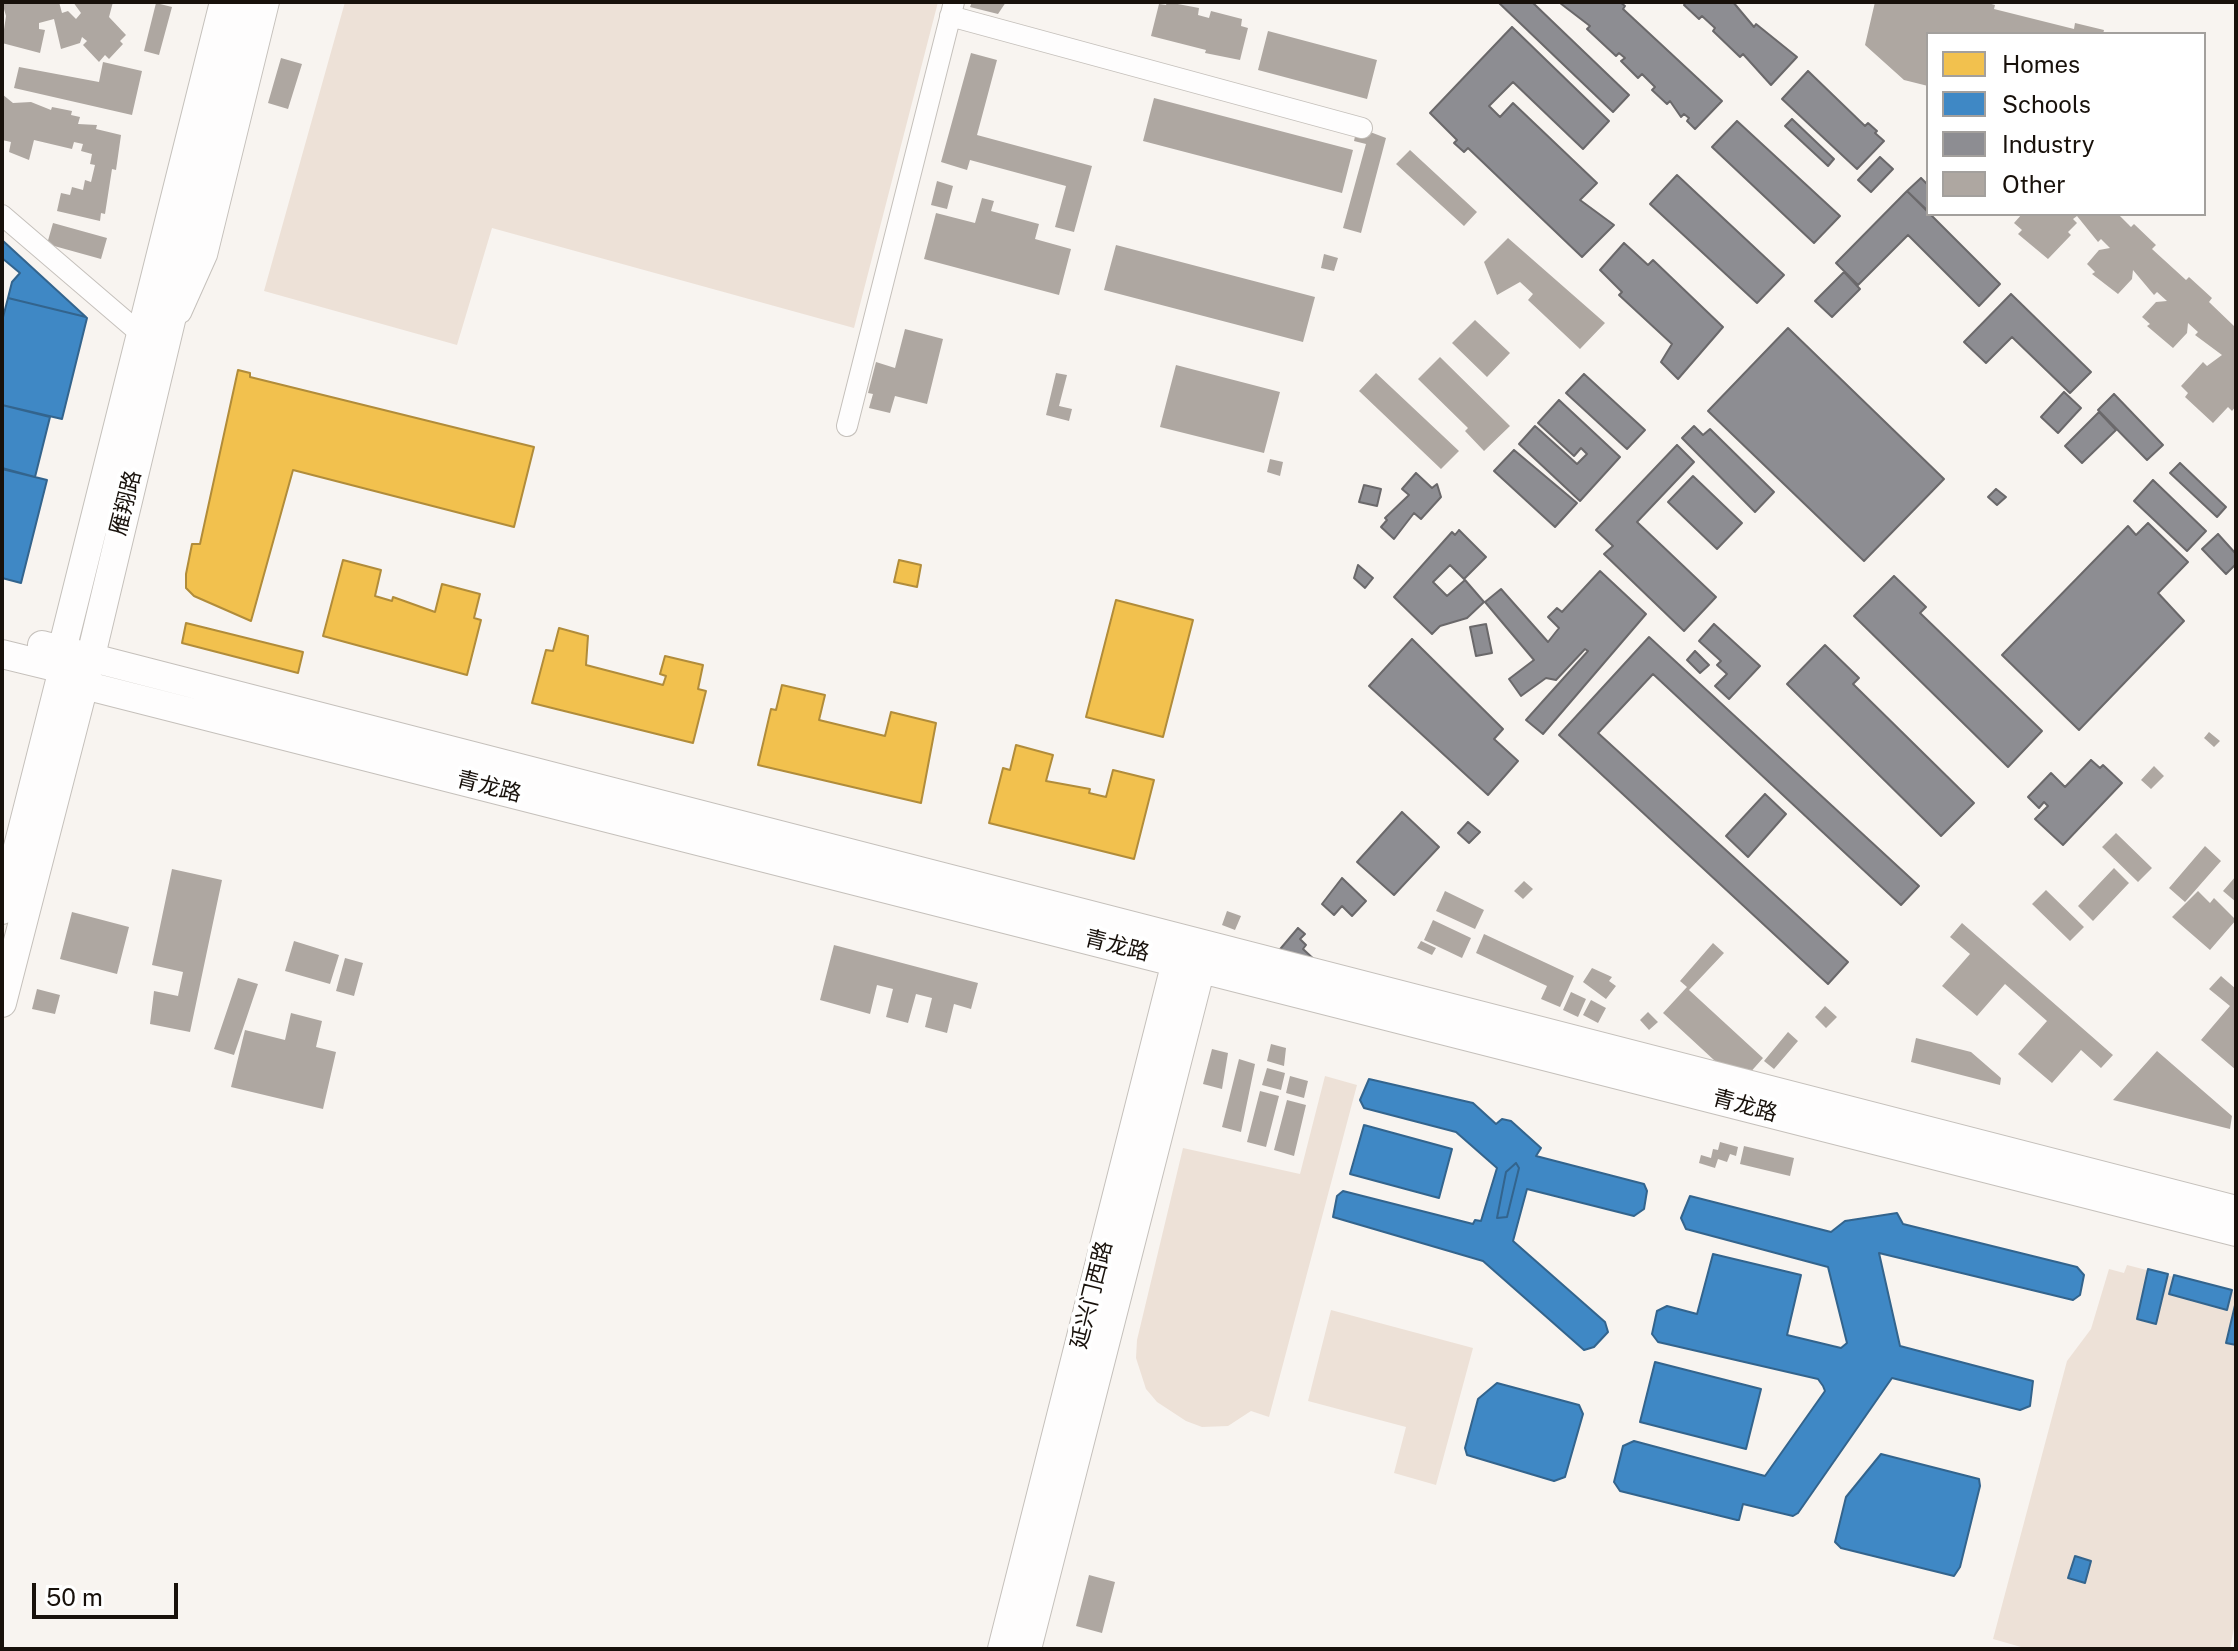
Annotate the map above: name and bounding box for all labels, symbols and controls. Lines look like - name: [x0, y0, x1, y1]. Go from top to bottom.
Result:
- legend: [1926, 32, 2206, 216]
- text: Homes: [2002, 50, 2080, 78]
- text: Schools: [2002, 90, 2091, 118]
- text: Industry: [2002, 130, 2095, 158]
- text: Other: [2002, 170, 2066, 198]
- street label: 雁翔路: [105, 468, 147, 538]
- street label: 青龙路: [454, 766, 524, 808]
- street label: 青龙路: [1082, 925, 1152, 967]
- street label: 青龙路: [1710, 1085, 1780, 1127]
- street label: 延兴门西路: [1066, 1238, 1118, 1352]
- scale bar: [36, 1567, 182, 1617]
- text: 50 m: [46, 1583, 103, 1611]

